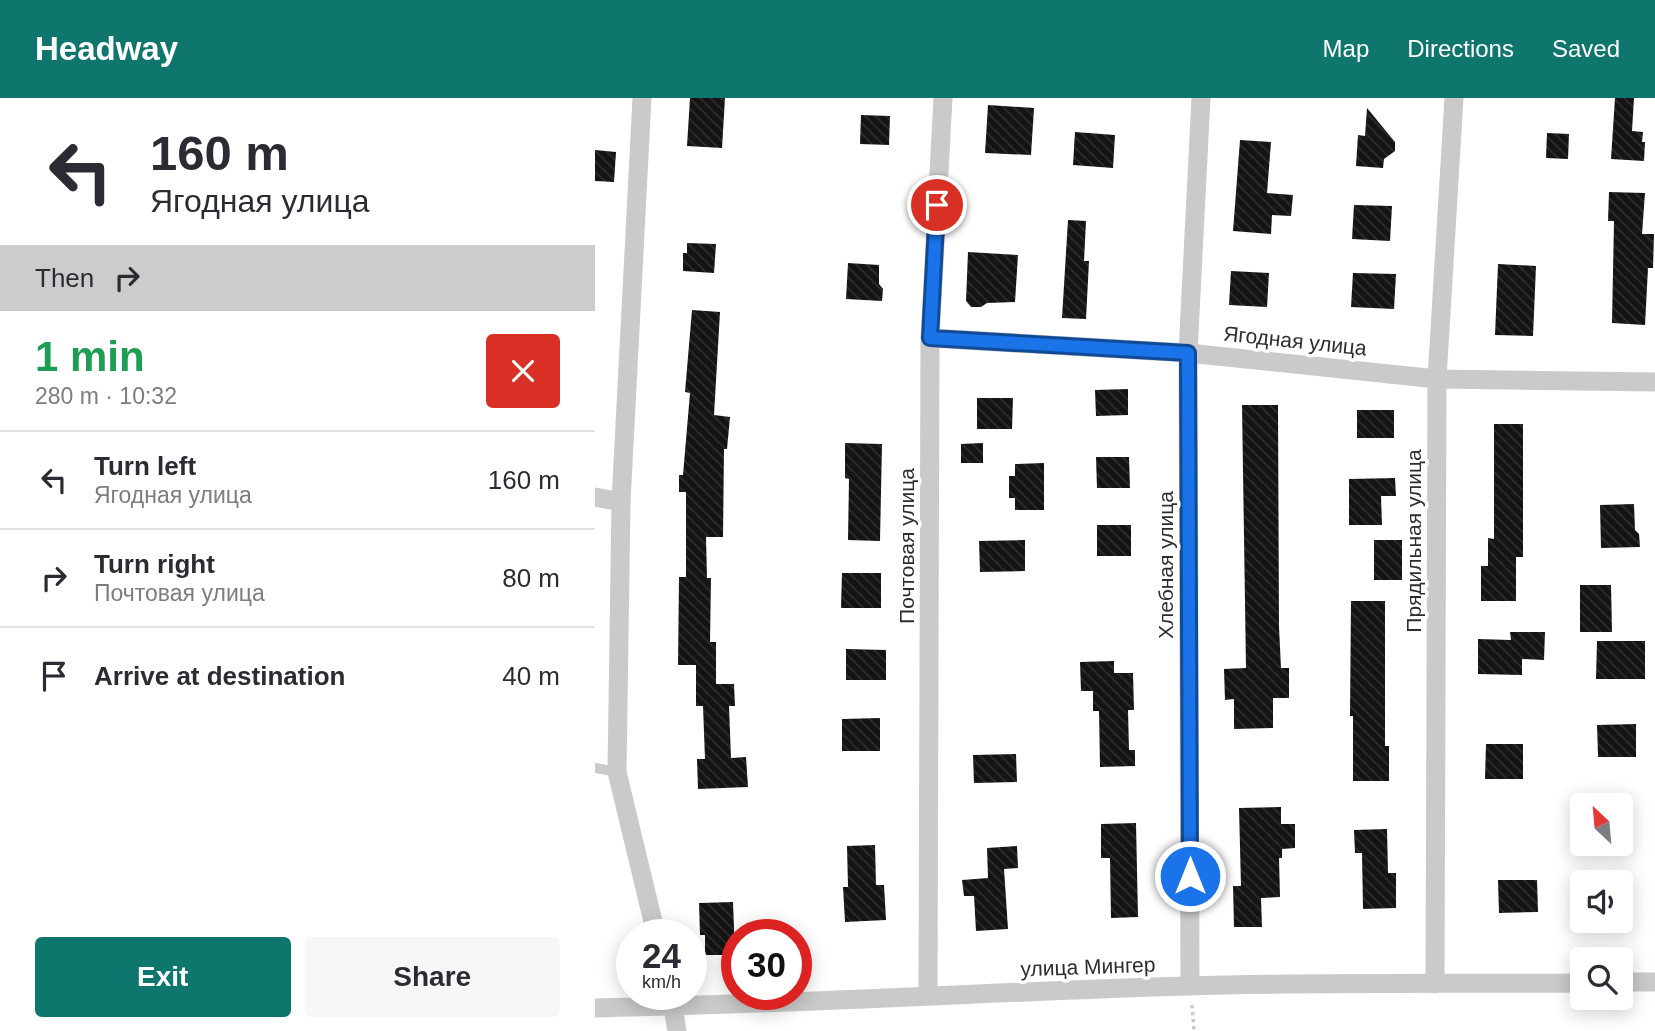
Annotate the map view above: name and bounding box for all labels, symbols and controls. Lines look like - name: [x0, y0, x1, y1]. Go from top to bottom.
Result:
- text: Headway: [35, 30, 178, 67]
- text: Map: [1323, 35, 1369, 62]
- text: Directions: [1407, 35, 1514, 62]
- text: Saved: [1552, 35, 1620, 62]
- icon: left: [35, 126, 126, 217]
- text: 160 m: [150, 126, 289, 180]
- pin: [907, 175, 967, 235]
- text: Ягодная улица: [150, 183, 370, 219]
- icon: arrive: [918, 186, 956, 224]
- icon: right: [108, 259, 146, 297]
- text: Then: [35, 263, 94, 293]
- street label: Ягодная улица: [1222, 322, 1368, 360]
- text: 1 min: [35, 333, 145, 380]
- button: close: [486, 334, 560, 408]
- text: 280 m · 10:32: [35, 383, 177, 409]
- street label: Прядильная улица: [1402, 449, 1425, 633]
- text: Turn left: [94, 451, 196, 481]
- icon: left: [35, 461, 73, 499]
- text: 160 m: [488, 465, 560, 495]
- street label: Почтовая улица: [895, 468, 918, 624]
- text: Ягодная улица: [94, 482, 252, 508]
- street label: Хлебная улица: [1154, 491, 1177, 639]
- text: Turn right: [94, 549, 215, 579]
- icon: right: [35, 559, 73, 597]
- text: 80 m: [502, 563, 560, 593]
- text: Почтовая улица: [94, 580, 265, 606]
- icon: arrive: [35, 657, 73, 695]
- text: Arrive at destination: [94, 661, 345, 691]
- text: 40 m: [502, 661, 560, 691]
- north arrow: [1570, 793, 1633, 856]
- map controls: [1570, 793, 1633, 1010]
- position arrow: [1153, 839, 1227, 913]
- button: sound: [1570, 870, 1633, 933]
- speed limit sign: 30: [721, 919, 812, 1010]
- text: 24: [642, 936, 681, 975]
- button: Exit: [35, 937, 291, 1017]
- button: Share: [305, 937, 560, 1017]
- button: search: [1570, 947, 1633, 1010]
- street label: улица Мингер: [1020, 953, 1156, 980]
- text: km/h: [642, 972, 681, 992]

